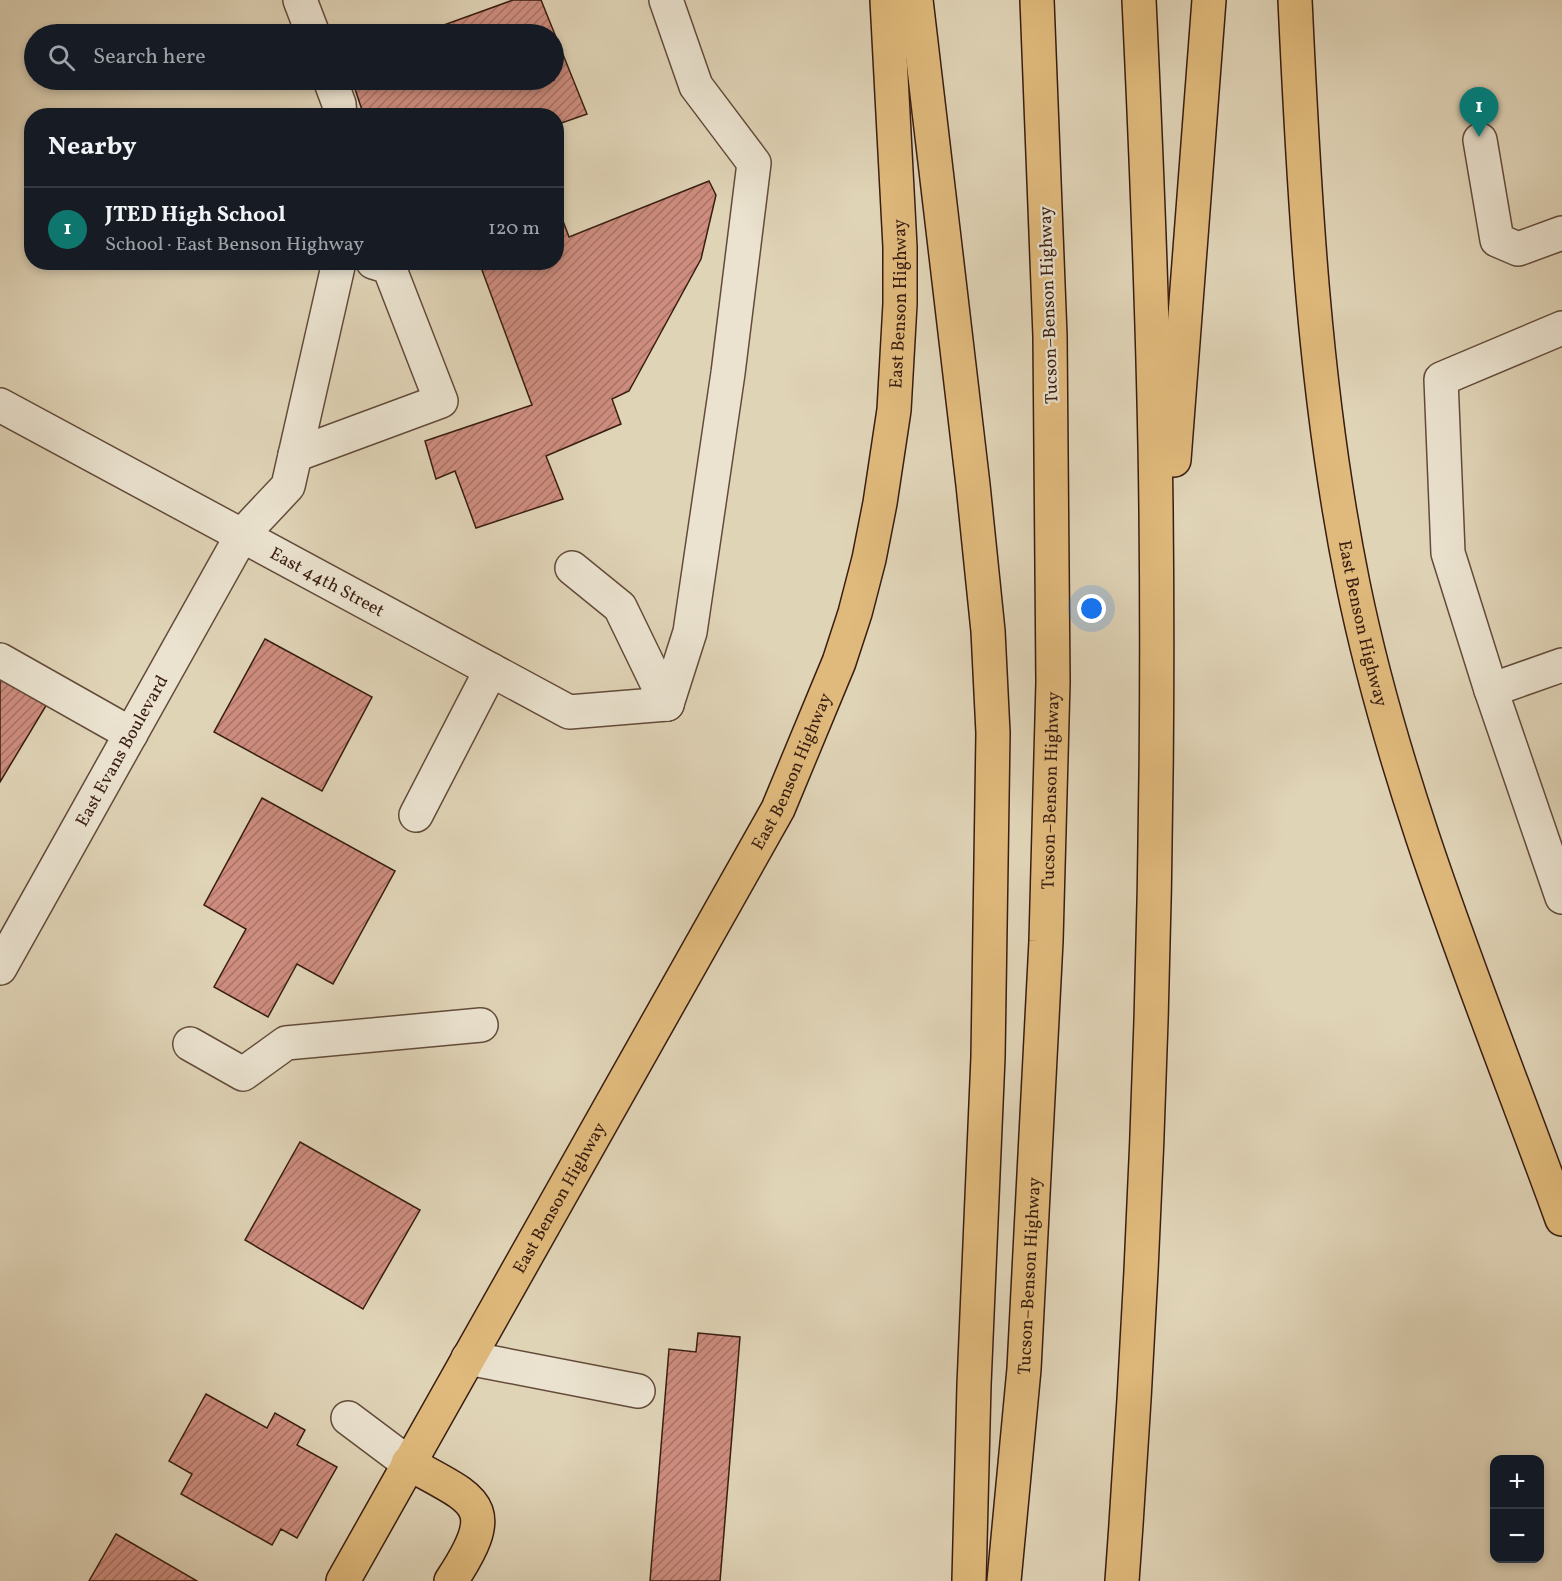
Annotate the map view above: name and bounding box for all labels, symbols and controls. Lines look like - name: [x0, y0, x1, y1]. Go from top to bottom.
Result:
- search box: [24, 24, 564, 90]
- icon: search: [45, 41, 78, 74]
- text: Search here: [93, 42, 206, 73]
- pin: 1: [1460, 88, 1498, 137]
- text: Nearby: [48, 129, 137, 165]
- text: JTED High School: [105, 200, 286, 231]
- street label: Tucson–Benson Highway: [1034, 205, 1065, 404]
- text: 1: [63, 215, 72, 243]
- text: 120 m: [488, 215, 540, 243]
- street label: East Benson Highway: [884, 218, 914, 390]
- text: School · East Benson Highway: [105, 231, 364, 259]
- street label: East Benson Highway: [1331, 538, 1393, 710]
- street label: East 44th Street: [265, 542, 388, 624]
- your location: [1077, 594, 1106, 623]
- street label: East Evans Boulevard: [70, 671, 175, 832]
- street label: East Benson Highway: [746, 689, 839, 855]
- street label: Tucson–Benson Highway: [1036, 691, 1067, 890]
- street label: East Benson Highway: [508, 1118, 613, 1279]
- street label: Tucson–Benson Highway: [1012, 1176, 1048, 1376]
- map controls: [1490, 1455, 1544, 1563]
- button: +: [1490, 1455, 1544, 1509]
- button: −: [1490, 1509, 1544, 1563]

